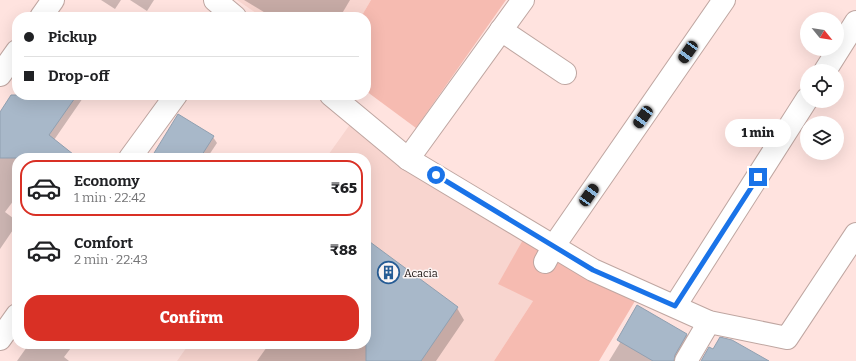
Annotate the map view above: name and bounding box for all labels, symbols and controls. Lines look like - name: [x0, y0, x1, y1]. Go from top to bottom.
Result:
- north arrow: [800, 12, 844, 56]
- map controls: [800, 12, 844, 160]
- text: Pickup: [48, 28, 97, 46]
- car: [676, 39, 700, 65]
- button: locate: [800, 64, 844, 108]
- text: Drop-off: [48, 67, 109, 85]
- car: [631, 104, 655, 130]
- button: layers: [800, 116, 844, 160]
- callout: 1 min: [725, 119, 791, 147]
- text: 1 min: [741, 125, 775, 140]
- route start: [427, 166, 445, 184]
- route end: [749, 168, 767, 186]
- icon: car: [26, 170, 62, 206]
- text: Economy: [74, 172, 140, 190]
- text: ₹65: [331, 179, 357, 197]
- car: [577, 182, 601, 208]
- text: 1 min · 22:42: [74, 190, 146, 205]
- icon: car: [26, 232, 62, 268]
- text: Comfort: [74, 234, 133, 252]
- text: ₹88: [330, 241, 357, 259]
- text: 2 min · 22:43: [74, 252, 148, 267]
- building icon: Acacia: [376, 260, 402, 286]
- place label: Acacia: [404, 267, 438, 280]
- button: Confirm: [24, 295, 359, 341]

